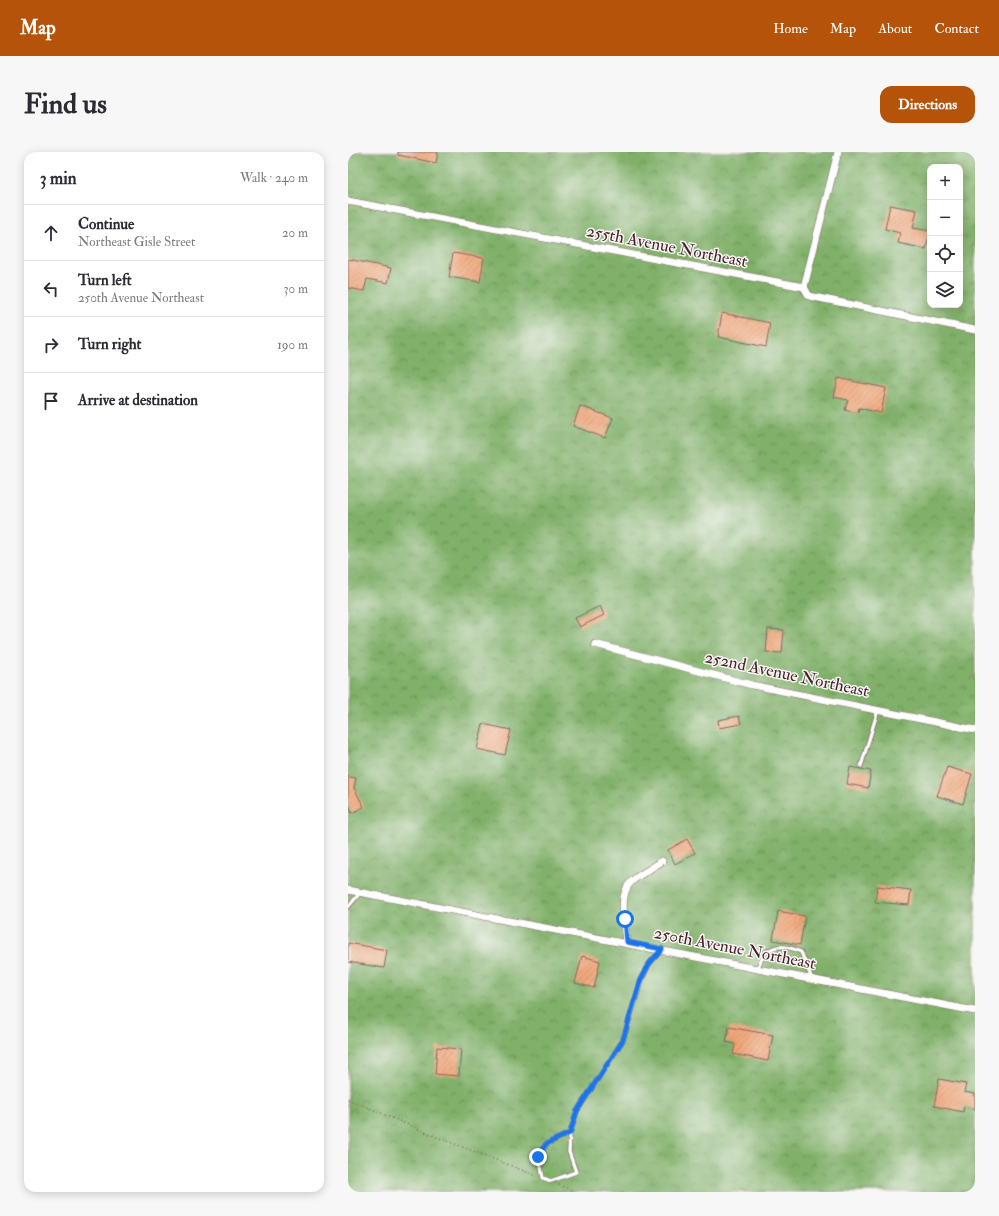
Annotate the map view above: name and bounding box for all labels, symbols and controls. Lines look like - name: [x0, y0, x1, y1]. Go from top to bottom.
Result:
- text: Map: [20, 16, 56, 40]
- text: Home: [773, 20, 808, 37]
- text: Map: [830, 20, 856, 37]
- text: About: [878, 20, 912, 37]
- text: Contact: [934, 20, 979, 37]
- button: Directions: [880, 86, 975, 123]
- text: Find us: [24, 87, 107, 122]
- map controls: [927, 164, 963, 308]
- button: +: [927, 164, 963, 200]
- text: 3 min: [40, 168, 77, 189]
- text: Walk · 240 m: [240, 170, 308, 186]
- button: −: [927, 200, 963, 236]
- text: Continue: [78, 215, 134, 234]
- street label: 255th Avenue Northeast: [585, 220, 750, 272]
- icon: ahead: [40, 222, 62, 244]
- text: 20 m: [282, 225, 308, 241]
- text: Northeast Gisle Street: [78, 234, 195, 250]
- button: locate: [927, 236, 963, 272]
- text: Turn left: [78, 271, 132, 290]
- button: layers: [927, 272, 963, 308]
- icon: left: [40, 278, 62, 300]
- text: 30 m: [284, 281, 308, 297]
- text: 250th Avenue Northeast: [78, 290, 204, 306]
- icon: right: [40, 334, 62, 356]
- text: Turn right: [78, 335, 141, 354]
- text: 190 m: [277, 337, 308, 353]
- icon: arrive: [40, 390, 62, 412]
- text: Arrive at destination: [78, 391, 198, 410]
- street label: 252nd Avenue Northeast: [703, 646, 871, 702]
- route start: [616, 910, 634, 928]
- street label: 250th Avenue Northeast: [652, 922, 818, 974]
- route end: [529, 1148, 547, 1166]

